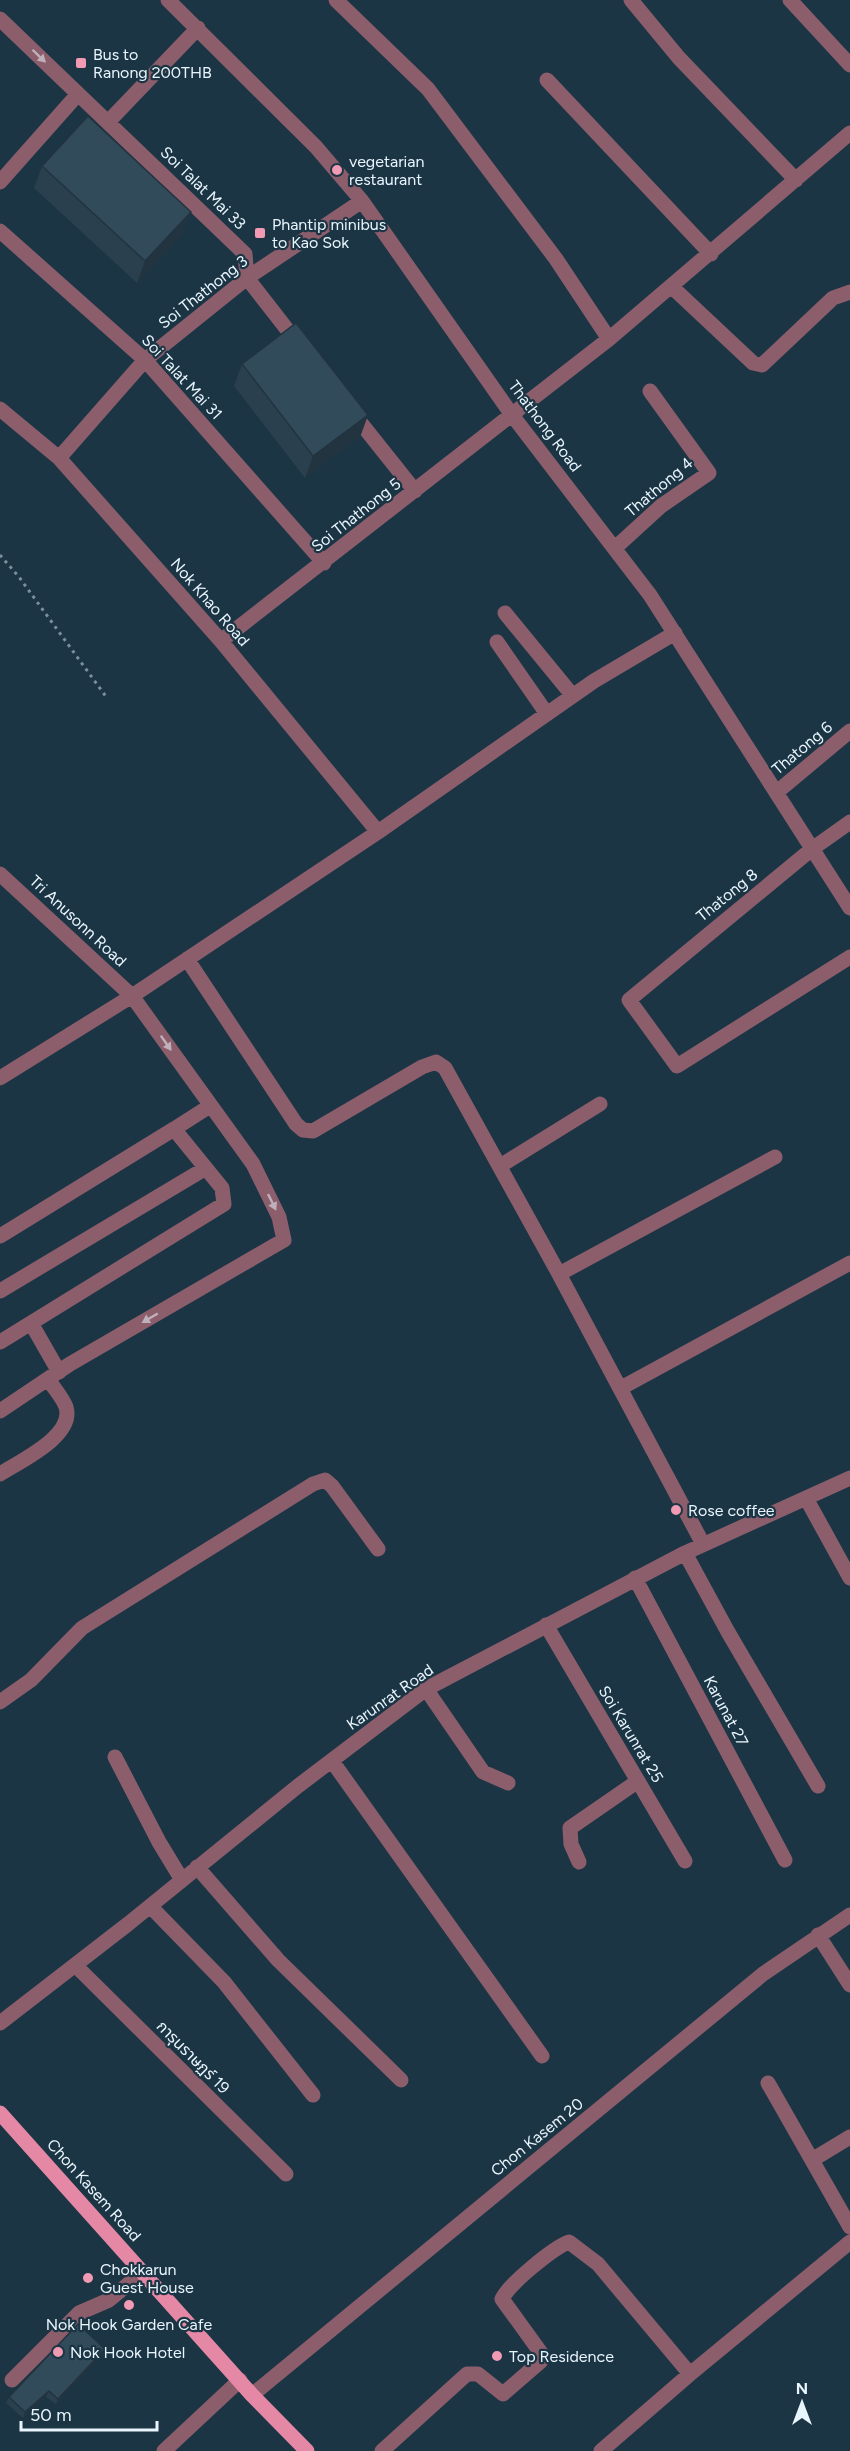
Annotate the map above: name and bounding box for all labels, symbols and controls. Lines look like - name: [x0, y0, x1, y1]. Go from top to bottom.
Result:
- place label: Bus to Ranong 200THB: [93, 45, 212, 82]
- one-way arrow: [32, 49, 46, 63]
- marker: Bus to Ranong 200THB: [74, 56, 88, 70]
- street label: Soi Talat Mai 33: [156, 143, 250, 233]
- place label: vegetarian restaurant: [349, 152, 424, 189]
- marker: vegetarian restaurant: [330, 163, 344, 177]
- place label: Phantip minibus to Kao Sok: [272, 215, 386, 252]
- marker: Phantip minibus to Kao Sok: [253, 226, 267, 240]
- street label: Soi Thathong 3: [155, 251, 251, 333]
- street label: Soi Talat Mai 31: [138, 331, 226, 423]
- street label: Thathong Road: [505, 377, 585, 475]
- street label: Thathong 4: [621, 453, 697, 521]
- street label: Soi Thathong 5: [307, 474, 405, 556]
- street label: Nok Khao Road: [167, 554, 253, 650]
- street label: Thatong 6: [768, 717, 836, 779]
- street label: Thatong 8: [693, 865, 761, 925]
- street label: Tri Anusonn Road: [26, 871, 130, 971]
- one-way arrow: [160, 1035, 172, 1051]
- one-way arrow: [266, 1193, 276, 1211]
- one-way arrow: [142, 1312, 158, 1323]
- place label: Rose coffee: [688, 1501, 775, 1520]
- marker: Rose coffee: [669, 1503, 683, 1517]
- street label: Karunrat Road: [343, 1660, 437, 1734]
- street label: Karunat 27: [700, 1673, 753, 1750]
- street label: Soi Karunrat 25: [595, 1682, 667, 1786]
- street label: การุนราษฏร์ 19: [153, 2017, 233, 2097]
- street label: Chon Kasem 20: [487, 2094, 587, 2180]
- street label: Chon Kasem Road: [43, 2135, 145, 2245]
- place label: Chokkarun Guest House: [100, 2260, 194, 2297]
- marker: Chokkarun Guest House: [81, 2271, 95, 2285]
- marker: Nok Hook Garden Cafe: [122, 2298, 136, 2312]
- place label: Nok Hook Garden Cafe: [46, 2315, 213, 2334]
- place label: Nok Hook Hotel: [70, 2343, 185, 2362]
- marker: Nok Hook Hotel: [51, 2345, 65, 2359]
- place label: Top Residence: [509, 2347, 614, 2366]
- marker: Top Residence: [490, 2349, 504, 2363]
- north arrow: [772, 2373, 832, 2433]
- text: N: [796, 2379, 808, 2398]
- scale bar: [21, 2394, 158, 2432]
- text: 50 m: [30, 2404, 72, 2426]

